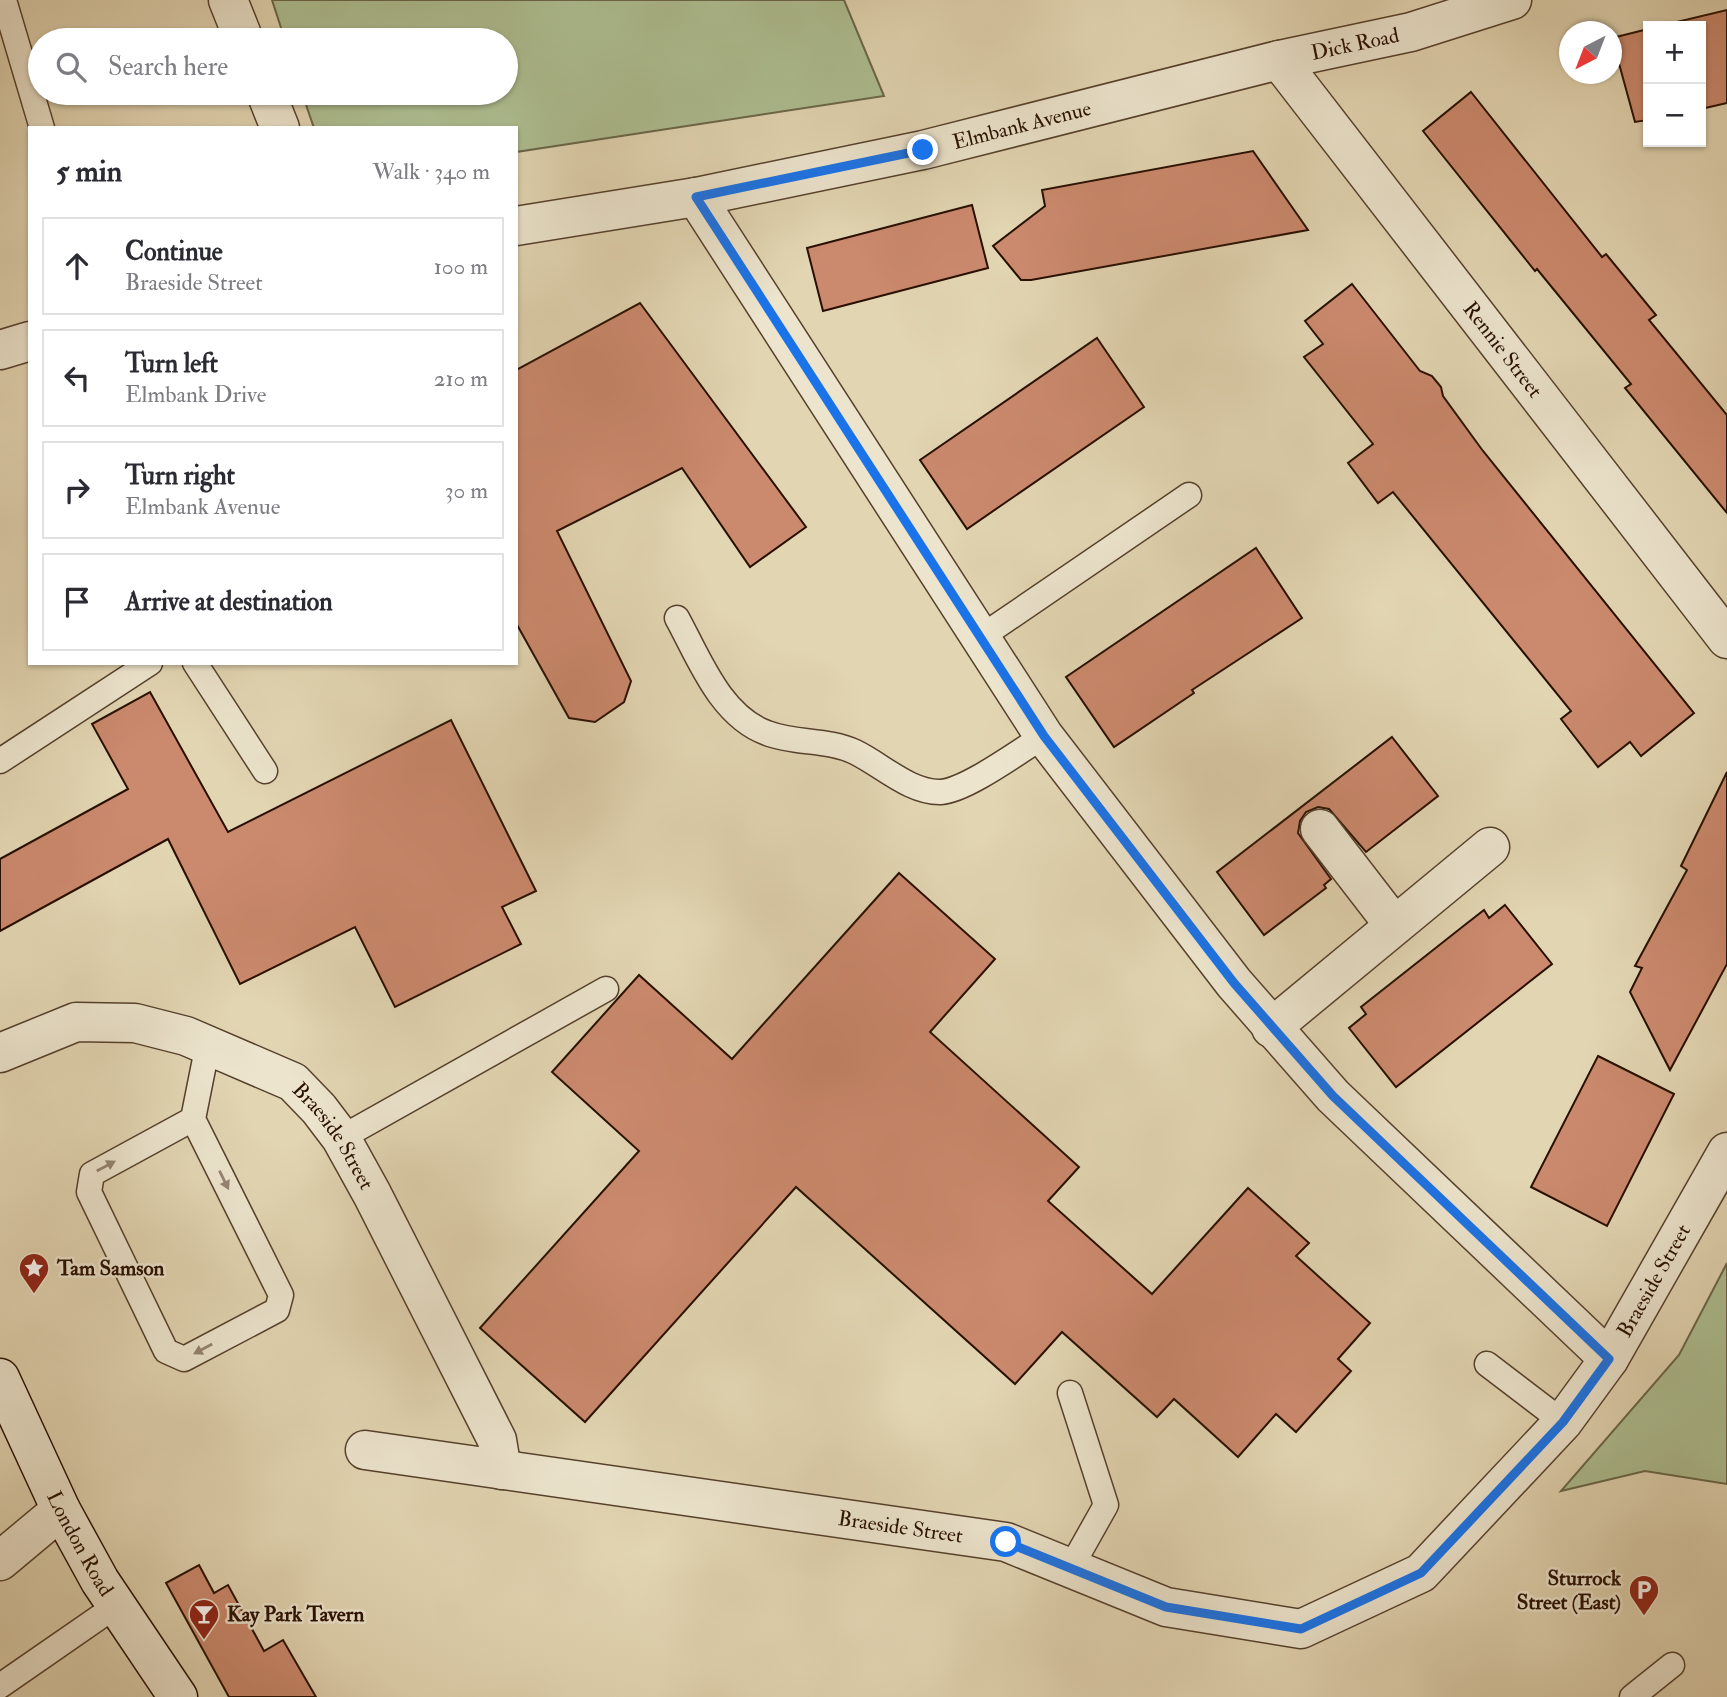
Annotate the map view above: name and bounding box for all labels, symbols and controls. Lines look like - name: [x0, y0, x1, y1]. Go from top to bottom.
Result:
- street label: Dick Road: [1308, 21, 1402, 66]
- north arrow: [1559, 21, 1622, 84]
- map controls: [1643, 21, 1706, 147]
- button: +: [1643, 21, 1706, 84]
- search box: [28, 28, 518, 105]
- icon: search: [52, 48, 90, 86]
- text: Search here: [108, 51, 228, 83]
- button: −: [1643, 84, 1706, 147]
- street label: Elmbank Avenue: [950, 95, 1094, 156]
- route end: [907, 134, 938, 165]
- text: 5 min: [56, 153, 122, 190]
- text: Walk · 340 m: [372, 157, 490, 186]
- text: Continue: [125, 236, 223, 268]
- icon: ahead: [58, 247, 96, 285]
- text: 100 m: [434, 252, 488, 281]
- text: Braeside Street: [125, 268, 263, 297]
- street label: Rennie Street: [1457, 296, 1549, 403]
- text: Turn left: [125, 348, 218, 380]
- icon: left: [58, 359, 96, 397]
- text: 210 m: [434, 364, 488, 393]
- text: Elmbank Drive: [125, 380, 266, 409]
- text: Turn right: [125, 460, 235, 492]
- icon: right: [58, 471, 96, 509]
- text: 30 m: [445, 476, 488, 505]
- text: Elmbank Avenue: [125, 492, 280, 521]
- icon: arrive: [58, 583, 96, 621]
- text: Arrive at destination: [125, 586, 333, 618]
- street label: Braeside Street: [287, 1076, 380, 1194]
- one-way arrow: [97, 1160, 116, 1172]
- one-way arrow: [218, 1170, 229, 1190]
- street label: Braeside Street: [1611, 1219, 1697, 1342]
- place icon: Tam Samson: [17, 1251, 51, 1295]
- place label: Tam Samson: [56, 1255, 165, 1282]
- one-way arrow: [193, 1343, 212, 1355]
- street label: London Road: [41, 1487, 120, 1602]
- street label: Braeside Street: [836, 1505, 965, 1549]
- route start: [990, 1526, 1021, 1557]
- place label: Sturrock Street (East): [1517, 1565, 1622, 1616]
- parking icon: Sturrock Street (East): [1627, 1573, 1661, 1617]
- bar icon: Kay Park Tavern: [187, 1597, 221, 1641]
- place label: Kay Park Tavern: [227, 1601, 364, 1628]

